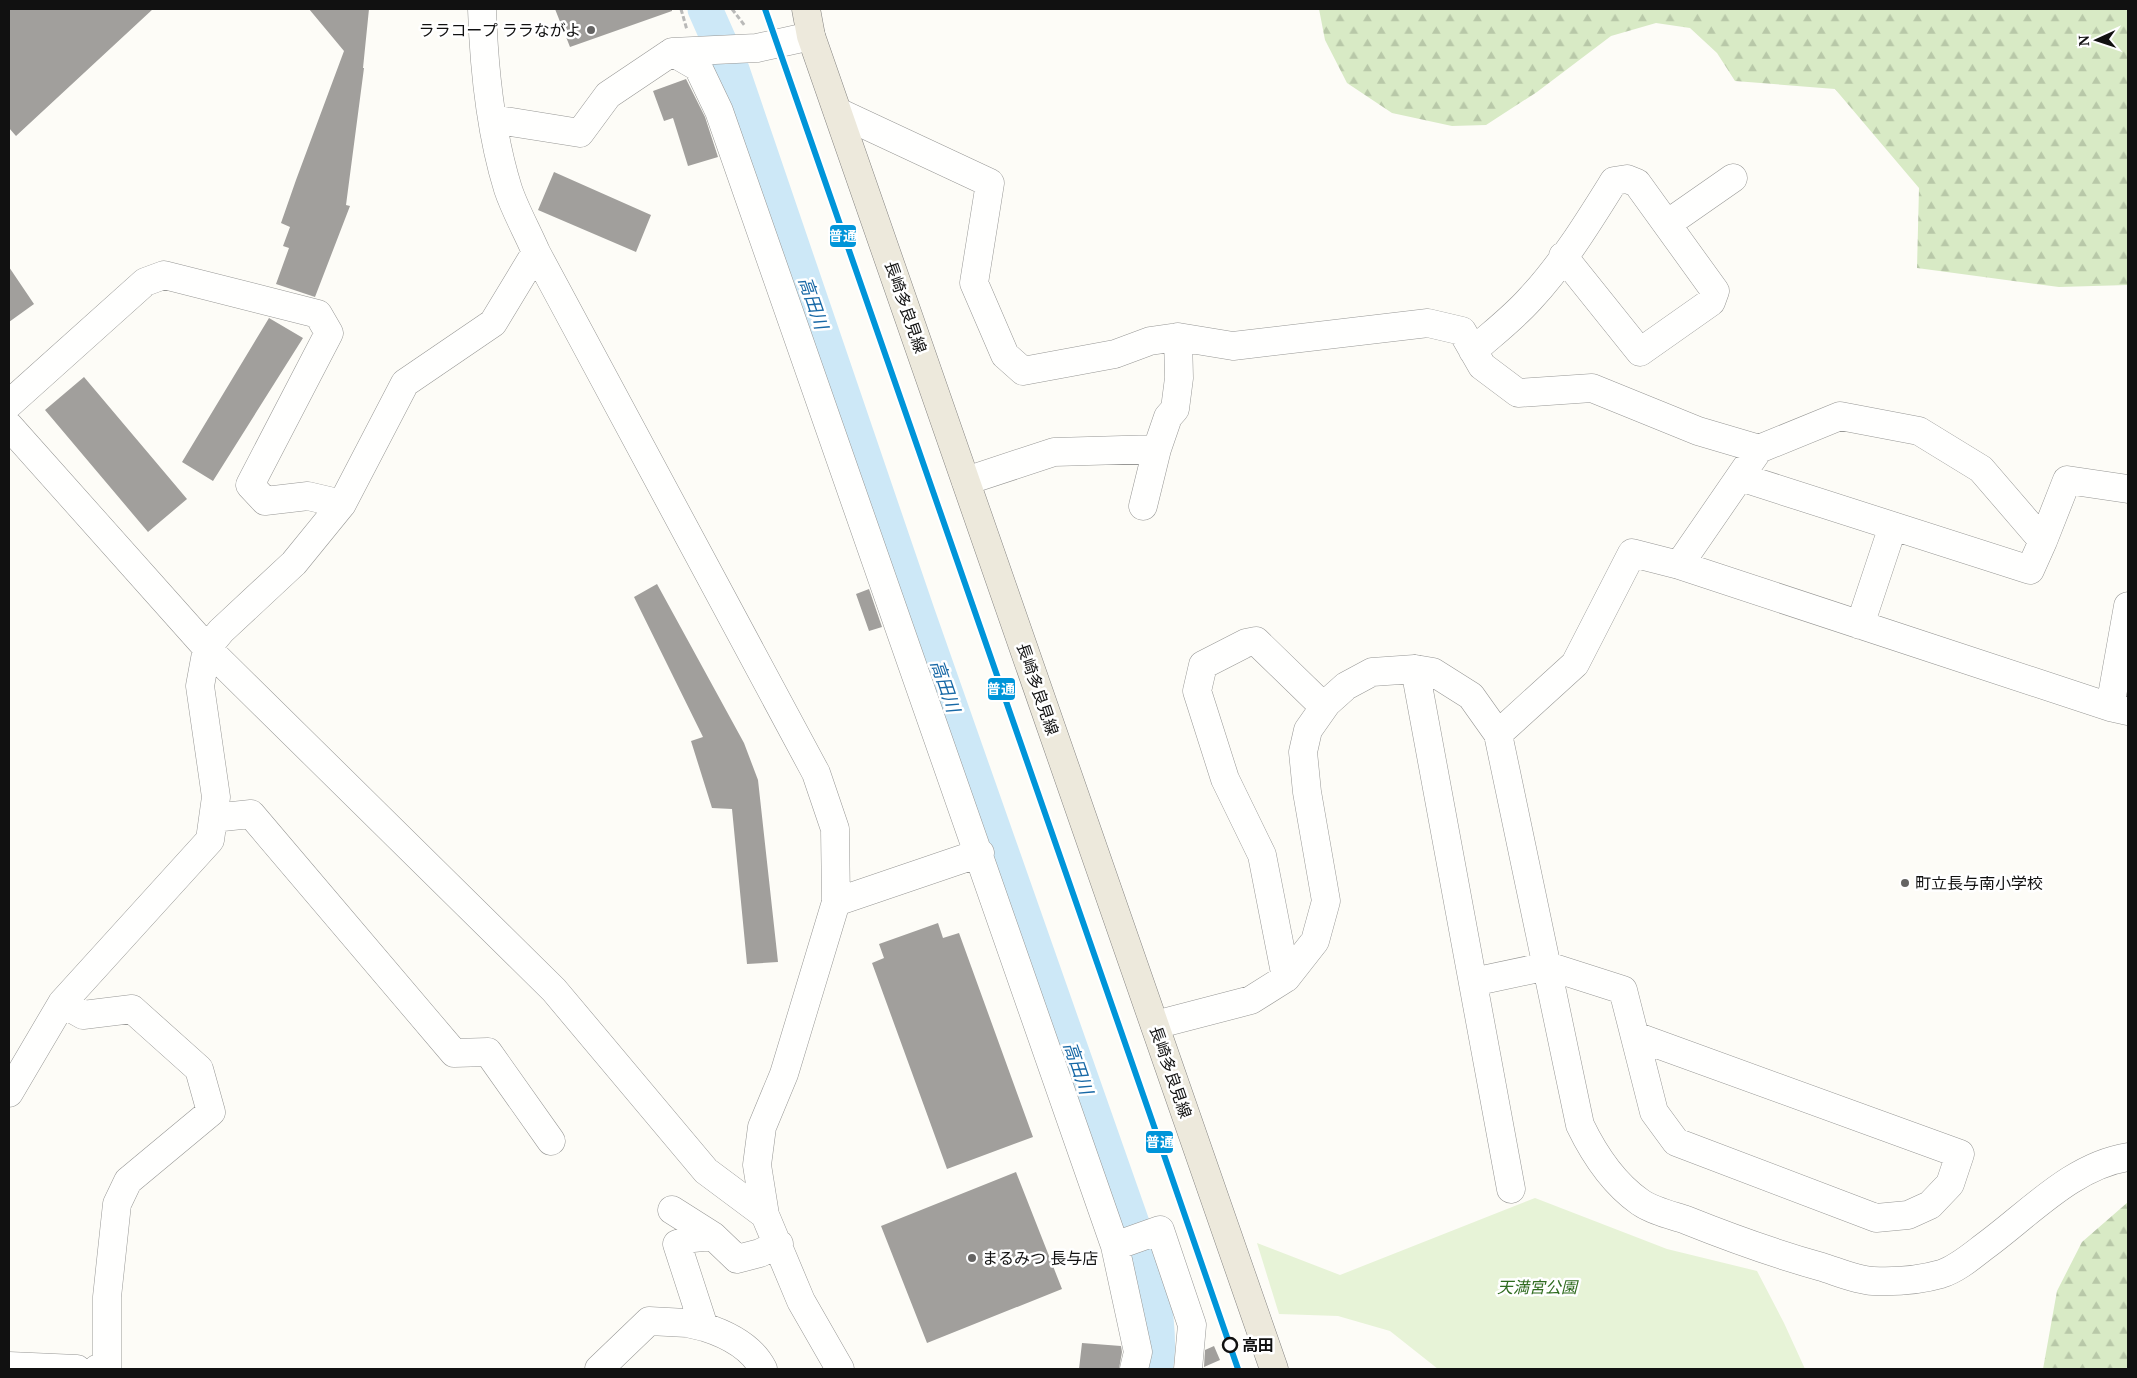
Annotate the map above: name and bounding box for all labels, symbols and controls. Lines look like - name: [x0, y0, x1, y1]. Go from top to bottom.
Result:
- north arrow: [2072, 15, 2122, 65]
- place label: ララコープ ララながよ: [419, 19, 581, 41]
- marker: ララコープ ララながよ: [585, 24, 597, 36]
- text: N: [2074, 35, 2093, 47]
- line badge: 普通: [829, 224, 857, 248]
- text: 普通: [829, 226, 857, 245]
- street label: 長崎多良見線: [880, 258, 932, 356]
- water label: 高田川: [794, 273, 835, 334]
- street label: 長崎多良見線: [1012, 640, 1064, 738]
- water label: 高田川: [926, 656, 967, 717]
- line badge: 普通: [987, 677, 1016, 701]
- text: 普通: [987, 679, 1015, 698]
- place label: 町立長与南小学校: [1915, 872, 2043, 894]
- marker: 町立長与南小学校: [1899, 877, 1911, 889]
- street label: 長崎多良見線: [1145, 1023, 1197, 1121]
- water label: 高田川: [1059, 1038, 1100, 1099]
- line badge: 普通: [1145, 1130, 1174, 1154]
- text: 普通: [1146, 1132, 1174, 1151]
- place label: まるみつ 長与店: [982, 1247, 1098, 1269]
- marker: まるみつ 長与店: [966, 1252, 978, 1264]
- park label: 天満宮公園: [1497, 1276, 1579, 1298]
- place label: 高田: [1242, 1334, 1274, 1356]
- marker: 高田: [1222, 1337, 1238, 1353]

